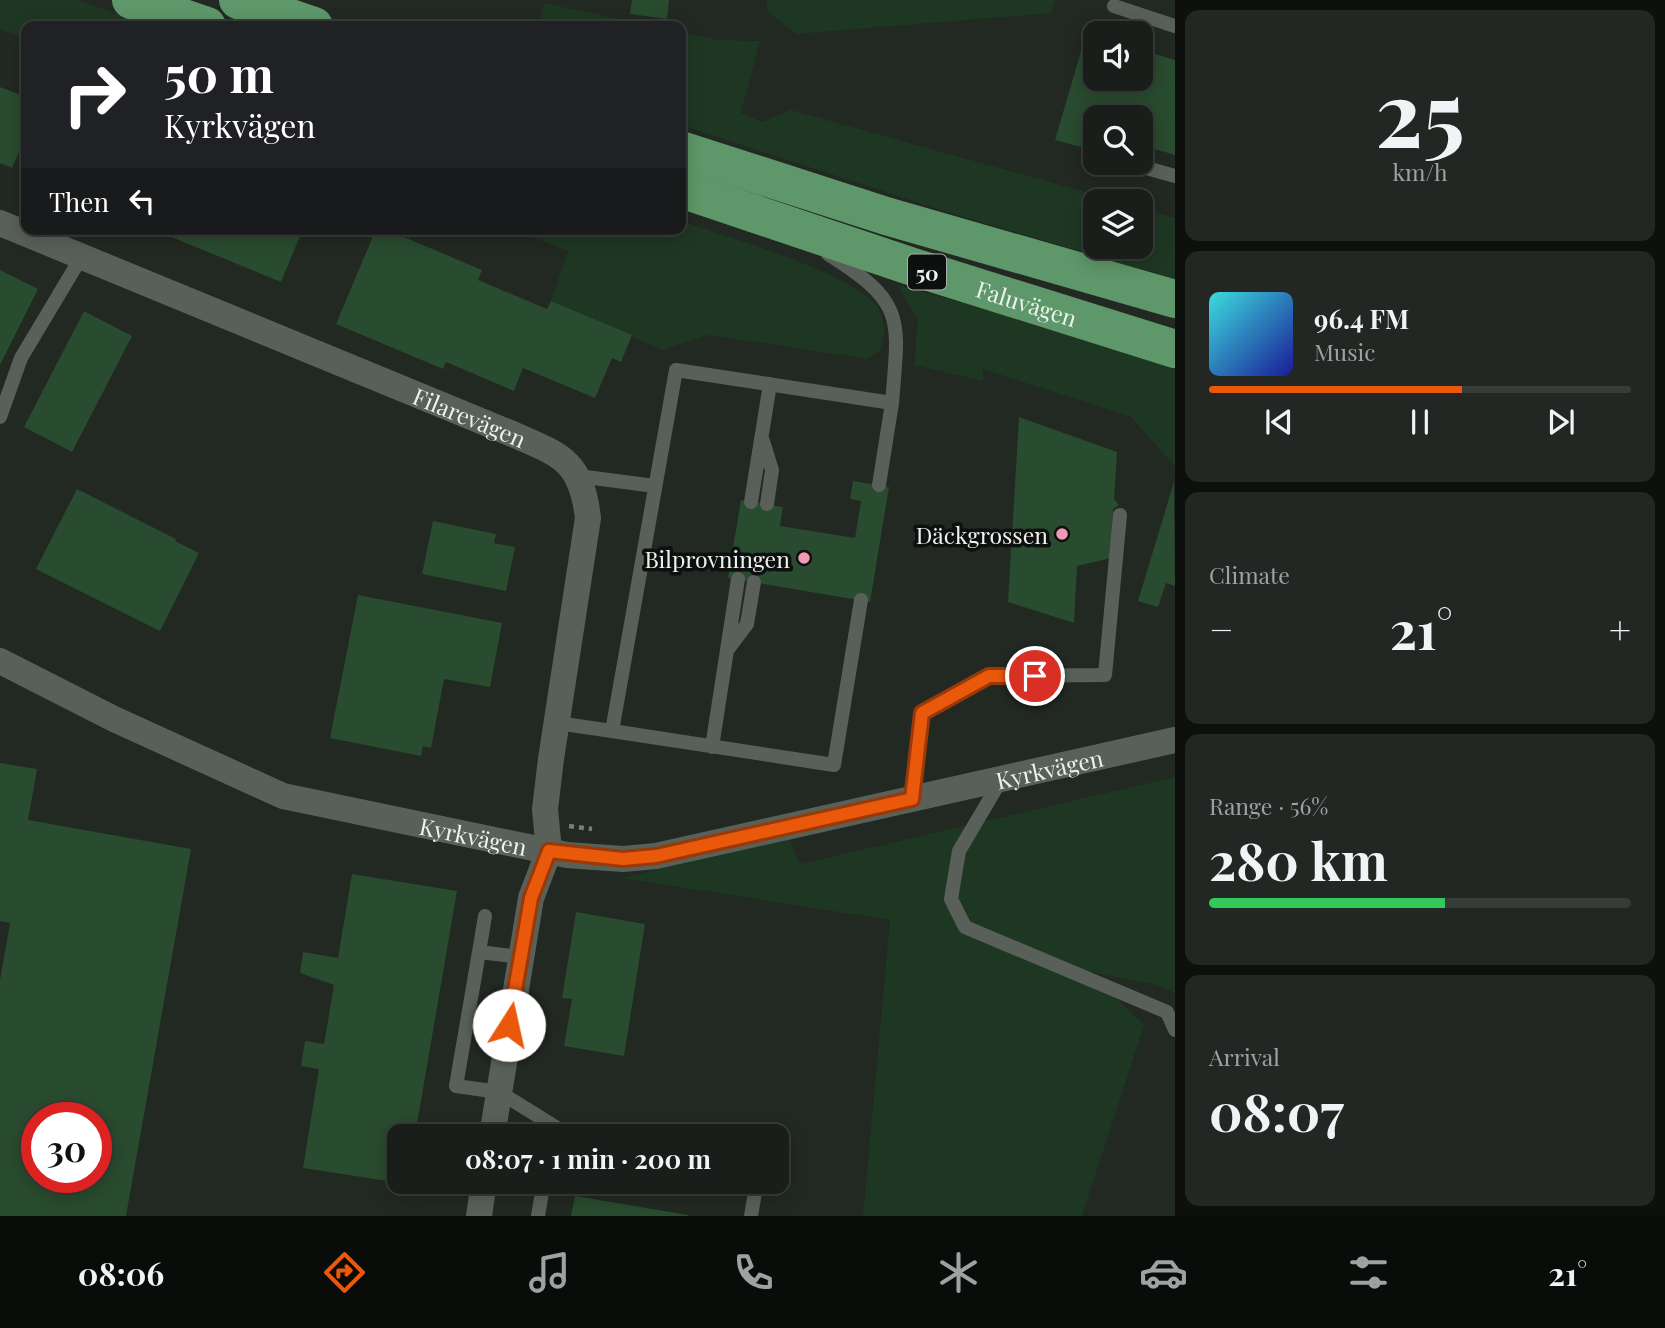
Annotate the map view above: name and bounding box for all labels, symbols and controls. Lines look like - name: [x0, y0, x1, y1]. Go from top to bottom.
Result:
- map controls: [1083, 21, 1153, 259]
- button: sound: [1083, 21, 1153, 91]
- text: 50 m: [164, 40, 274, 105]
- icon: right: [49, 49, 140, 140]
- text: 25: [1375, 50, 1465, 171]
- text: Kyrkvägen: [164, 103, 316, 146]
- button: search: [1083, 105, 1153, 175]
- text: km/h: [1392, 156, 1448, 187]
- icon: left: [123, 182, 161, 220]
- text: Then: [49, 184, 109, 219]
- button: layers: [1083, 189, 1153, 259]
- road number: 50: [908, 254, 946, 290]
- street label: Faluvägen: [973, 272, 1081, 333]
- text: 96.4 FM: [1314, 301, 1409, 336]
- text: Music: [1314, 336, 1375, 367]
- street label: Filarevägen: [409, 379, 531, 454]
- icon: previous: [1260, 403, 1298, 441]
- icon: pause: [1401, 403, 1439, 441]
- icon: next: [1542, 403, 1580, 441]
- place label: Däckgrossen: [916, 519, 1048, 550]
- marker: Däckgrossen: [1054, 526, 1070, 542]
- place label: Bilprovningen: [644, 543, 790, 574]
- marker: Bilprovningen: [796, 550, 812, 566]
- text: Climate: [1209, 559, 1290, 590]
- text: 21°: [1390, 594, 1453, 663]
- text: −: [1209, 603, 1234, 654]
- text: +: [1609, 603, 1631, 654]
- pin: [1005, 646, 1065, 706]
- icon: arrive: [1016, 657, 1054, 695]
- street label: Kyrkvägen: [993, 741, 1106, 795]
- text: Range · 56%: [1209, 790, 1328, 821]
- street label: Kyrkvägen: [417, 809, 530, 862]
- text: 280 km: [1209, 825, 1388, 894]
- position arrow: [472, 988, 546, 1062]
- text: Arrival: [1209, 1041, 1280, 1072]
- text: 08:07: [1209, 1076, 1344, 1145]
- speed limit sign: 30: [21, 1102, 112, 1193]
- text: 08:07 · 1 min · 200 m: [465, 1141, 711, 1176]
- icon: directions: [320, 1248, 369, 1297]
- icon: music: [525, 1248, 574, 1297]
- icon: phone: [729, 1248, 778, 1297]
- icon: climate: [934, 1248, 983, 1297]
- icon: car: [1139, 1248, 1188, 1297]
- icon: filters: [1344, 1248, 1393, 1297]
- text: 08:06: [78, 1251, 164, 1294]
- text: 21°: [1548, 1251, 1587, 1294]

